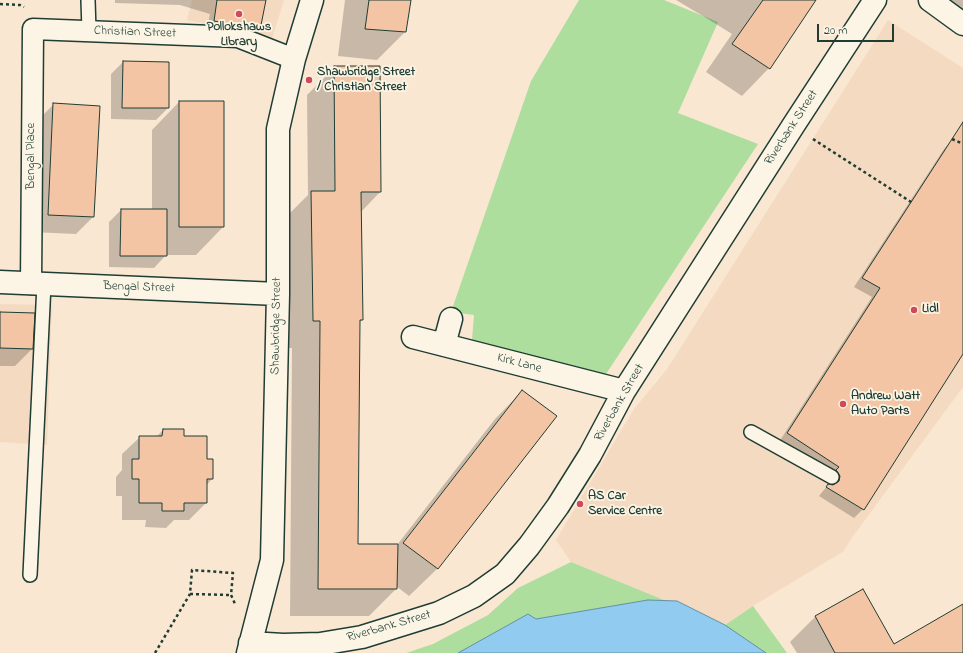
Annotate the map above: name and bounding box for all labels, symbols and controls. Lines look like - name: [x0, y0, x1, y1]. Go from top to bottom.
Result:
- marker: Pollokshaws Library: [234, 9, 244, 19]
- scale bar: [819, 16, 896, 42]
- place label: Pollokshaws Library: [207, 20, 271, 51]
- text: 20 m: [824, 22, 847, 40]
- street label: Christian Street: [94, 24, 176, 42]
- place label: Shawbridge Street / Christian Street: [317, 65, 415, 96]
- marker: Shawbridge Street / Christian Street: [304, 75, 314, 85]
- street label: Riverbank Street: [762, 87, 822, 169]
- street label: Bengal Place: [24, 123, 40, 189]
- street label: Shawbridge Street: [268, 277, 286, 375]
- street label: Bengal Street: [103, 279, 175, 297]
- place label: Lidl: [922, 302, 939, 318]
- marker: Lidl: [909, 305, 919, 315]
- street label: Kirk Lane: [495, 351, 543, 377]
- street label: Riverbank Street: [592, 362, 648, 444]
- place label: Andrew Watt Auto Parts: [851, 389, 920, 420]
- marker: Andrew Watt Auto Parts: [838, 399, 848, 409]
- place label: AS Car Service Centre: [588, 489, 662, 520]
- marker: AS Car Service Centre: [575, 499, 585, 509]
- street label: Riverbank Street: [345, 608, 433, 646]

